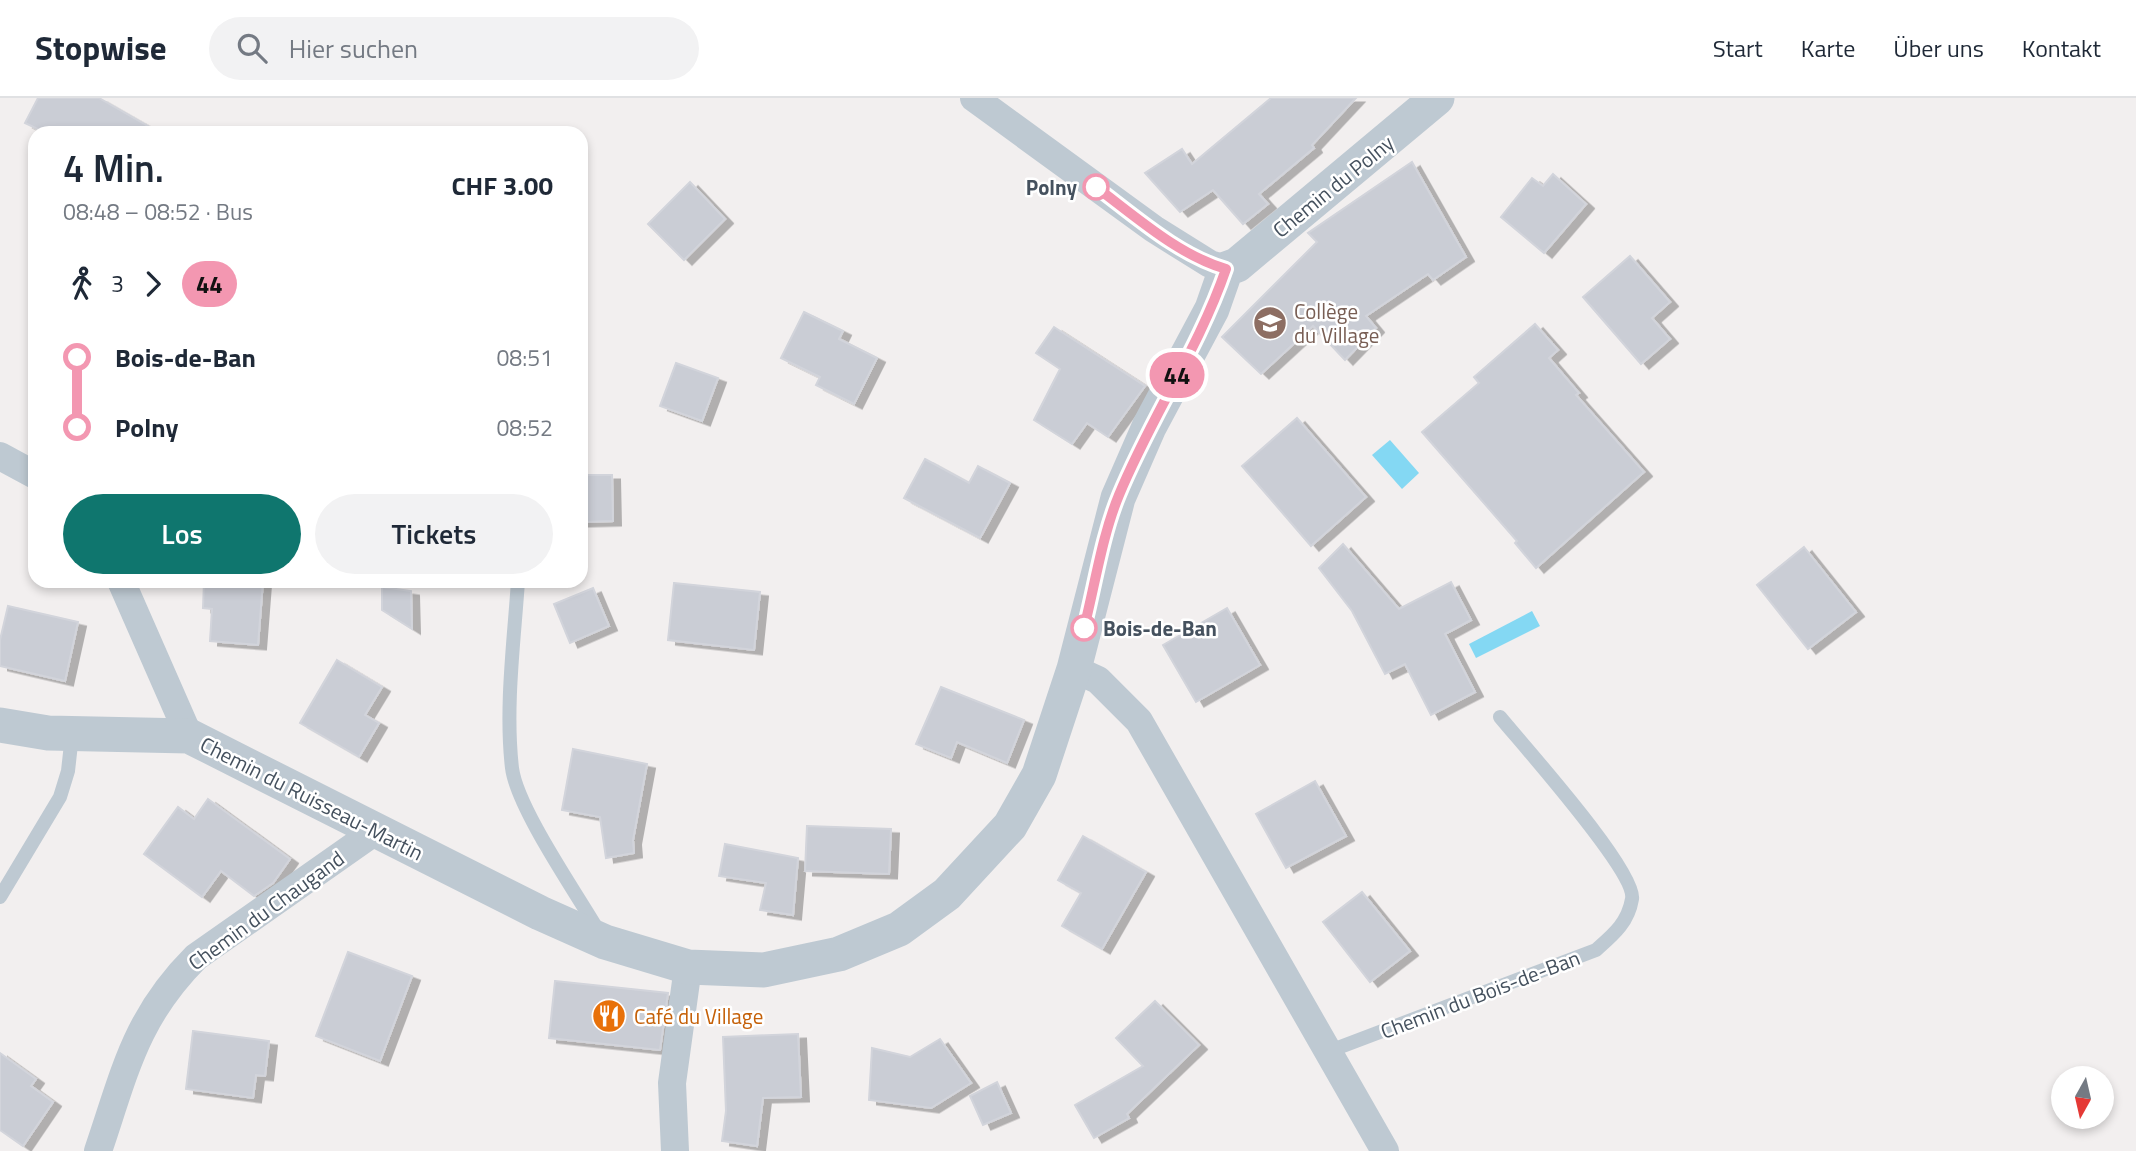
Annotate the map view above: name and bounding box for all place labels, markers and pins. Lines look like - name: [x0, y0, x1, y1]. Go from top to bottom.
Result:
- place label: Polny: [1026, 171, 1077, 203]
- marker: Polny: [1083, 174, 1109, 200]
- place label: Collège du Village: [1294, 295, 1379, 351]
- school or university icon: Collège du Village: [1251, 304, 1289, 342]
- place label: Bois-de-Ban: [1103, 612, 1217, 644]
- marker: Bois-de-Ban: [1071, 615, 1097, 641]
- restaurant icon: Café du Village: [590, 997, 628, 1035]
- place label: Café du Village: [634, 1000, 763, 1032]

